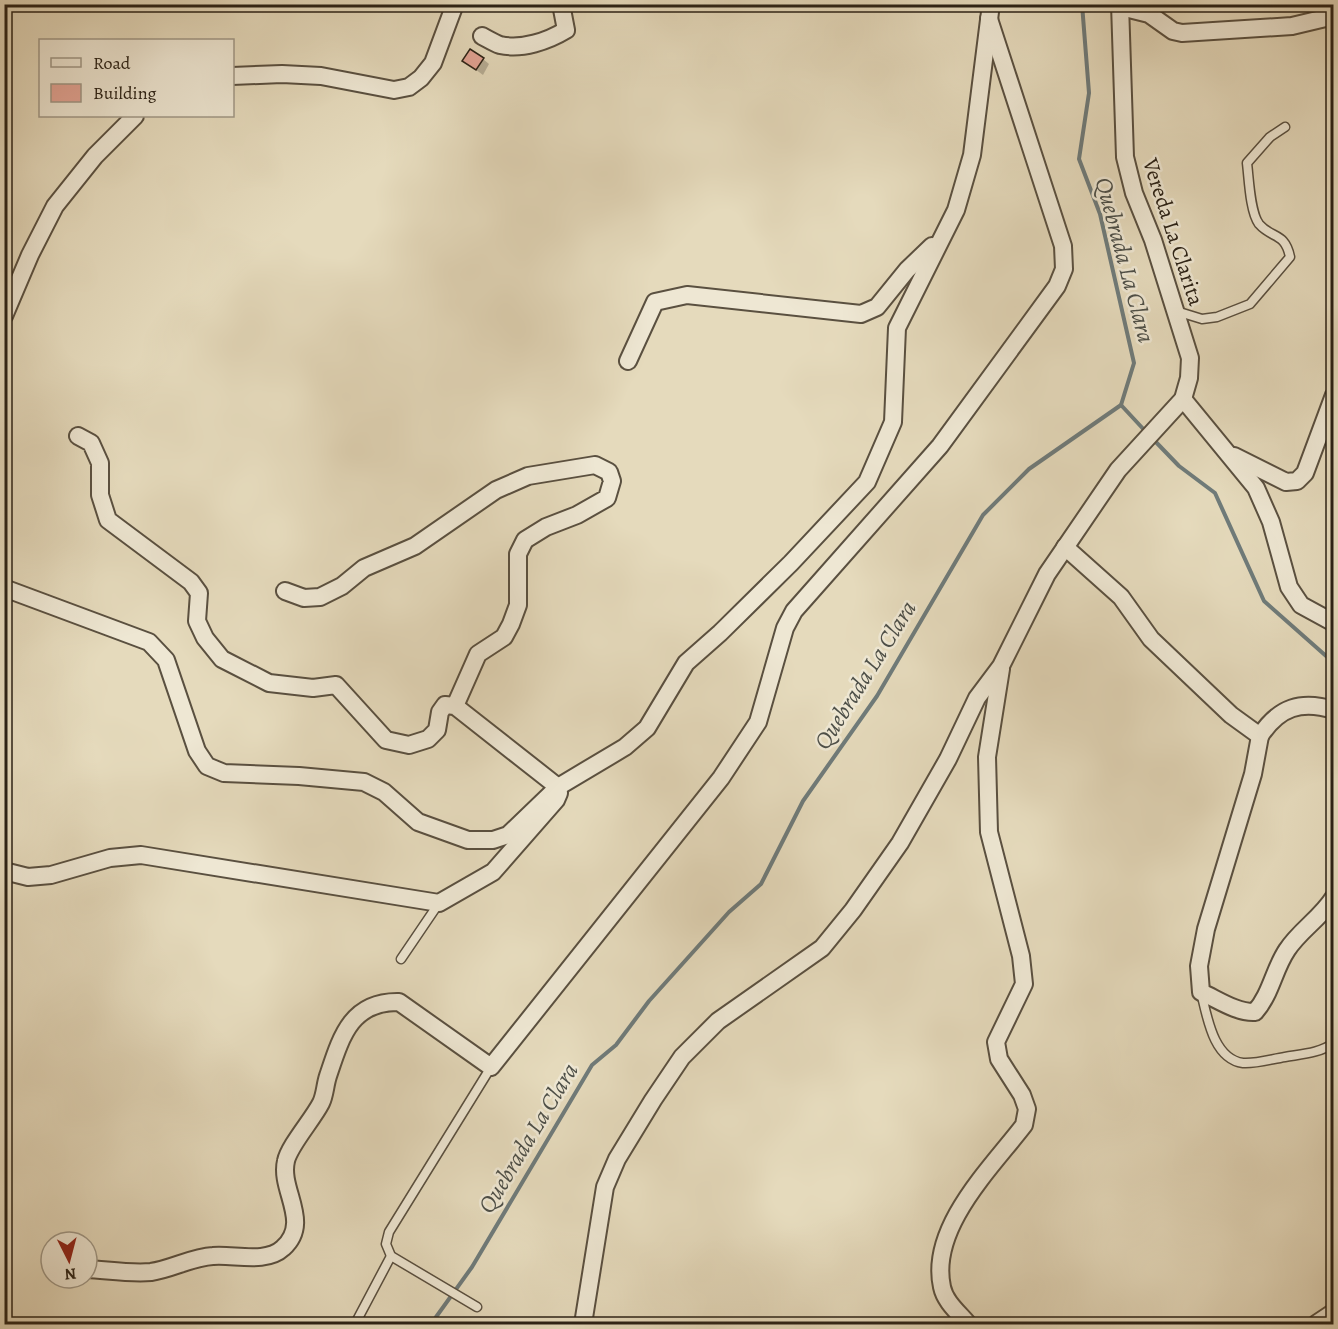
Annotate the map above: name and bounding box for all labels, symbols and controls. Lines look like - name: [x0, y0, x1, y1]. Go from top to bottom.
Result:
- legend: [39, 39, 234, 117]
- text: Road: [93, 51, 131, 75]
- text: Building: [93, 81, 157, 105]
- street label: Vereda La Clarita: [1135, 153, 1211, 310]
- water label: Quebrada La Clara: [1088, 174, 1162, 346]
- water label: Quebrada La Clara: [806, 594, 924, 756]
- water label: Quebrada La Clara: [471, 1057, 585, 1219]
- north arrow: [39, 1230, 99, 1290]
- text: N: [63, 1262, 77, 1286]

